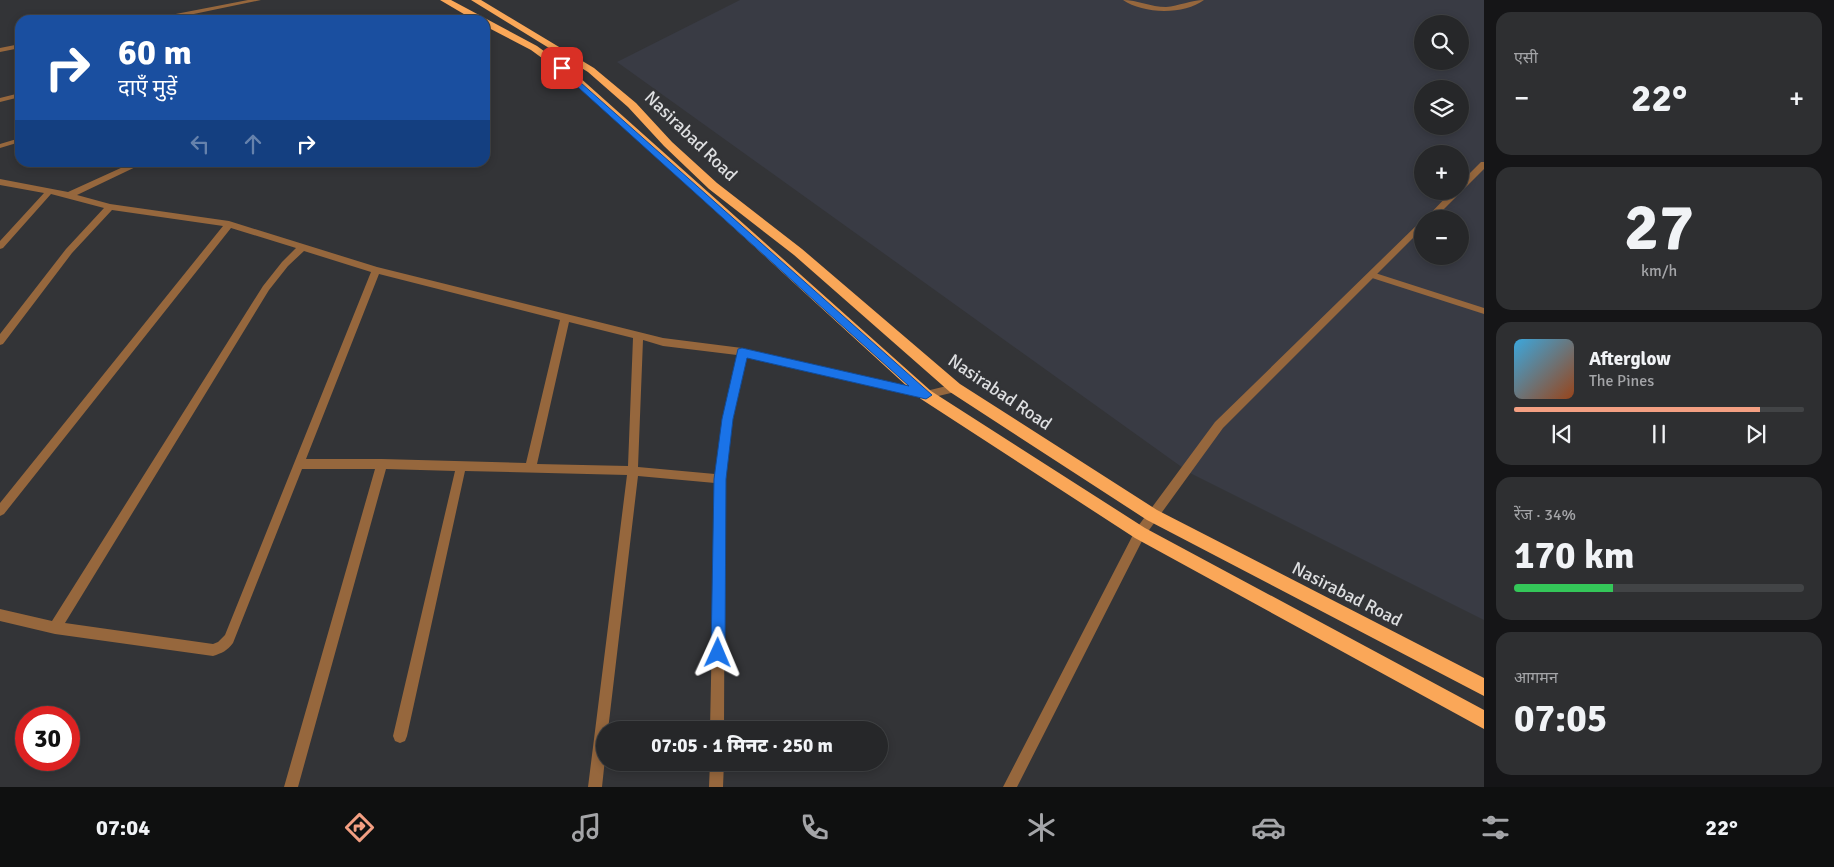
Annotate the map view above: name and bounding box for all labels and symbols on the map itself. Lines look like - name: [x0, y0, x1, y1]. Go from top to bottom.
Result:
- pin: [541, 47, 583, 89]
- street label: Nasirabad Road: [640, 86, 742, 186]
- street label: Nasirabad Road: [944, 349, 1056, 435]
- street label: Nasirabad Road: [1288, 557, 1406, 631]
- position arrow: [691, 626, 743, 678]
- speed limit sign: 30: [15, 706, 80, 771]

